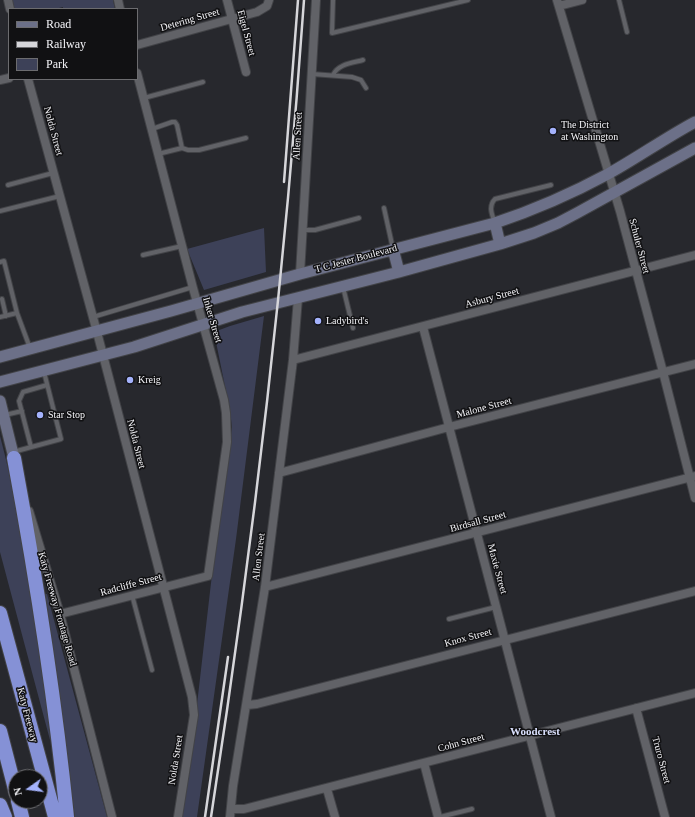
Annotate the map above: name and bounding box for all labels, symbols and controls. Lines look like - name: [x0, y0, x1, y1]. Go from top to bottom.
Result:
- street label: Detering Street: [159, 6, 221, 34]
- legend: [8, 8, 138, 80]
- street label: Eigel Street: [234, 9, 258, 57]
- text: Road: [46, 17, 71, 31]
- text: Railway: [46, 37, 86, 51]
- text: Park: [46, 57, 68, 71]
- street label: Nolda Street: [41, 105, 65, 157]
- street label: Allen Street: [291, 112, 305, 160]
- place label: The District at Washington: [561, 119, 618, 142]
- marker: The District at Washington: [548, 126, 558, 136]
- street label: Schuler Street: [626, 217, 652, 275]
- street label: T C Jester Boulevard: [314, 242, 398, 276]
- street label: Asbury Street: [464, 285, 520, 311]
- street label: Inker Street: [200, 296, 224, 344]
- place label: Ladybird's: [326, 315, 368, 327]
- marker: Ladybird's: [313, 316, 323, 326]
- place label: Kreig: [138, 374, 161, 386]
- marker: Kreig: [125, 375, 135, 385]
- street label: Malone Street: [455, 395, 513, 421]
- place label: Star Stop: [48, 409, 85, 421]
- marker: Star Stop: [35, 410, 45, 420]
- street label: Nolda Street: [124, 418, 148, 470]
- street label: Birdsall Street: [449, 509, 507, 535]
- street label: Allen Street: [250, 532, 268, 582]
- street label: Maxie Street: [485, 543, 509, 595]
- street label: Katy Freeway Frontage Road: [35, 551, 79, 667]
- street label: Radcliffe Street: [99, 571, 163, 599]
- street label: Knox Street: [443, 626, 493, 650]
- street label: Katy Freeway: [14, 686, 40, 744]
- district label: Woodcrest: [510, 725, 560, 739]
- street label: Cohn Street: [437, 731, 485, 755]
- street label: Nolda Street: [166, 734, 186, 786]
- street label: Truro Street: [649, 735, 673, 785]
- north arrow: [8, 769, 48, 809]
- text: N: [11, 786, 24, 797]

